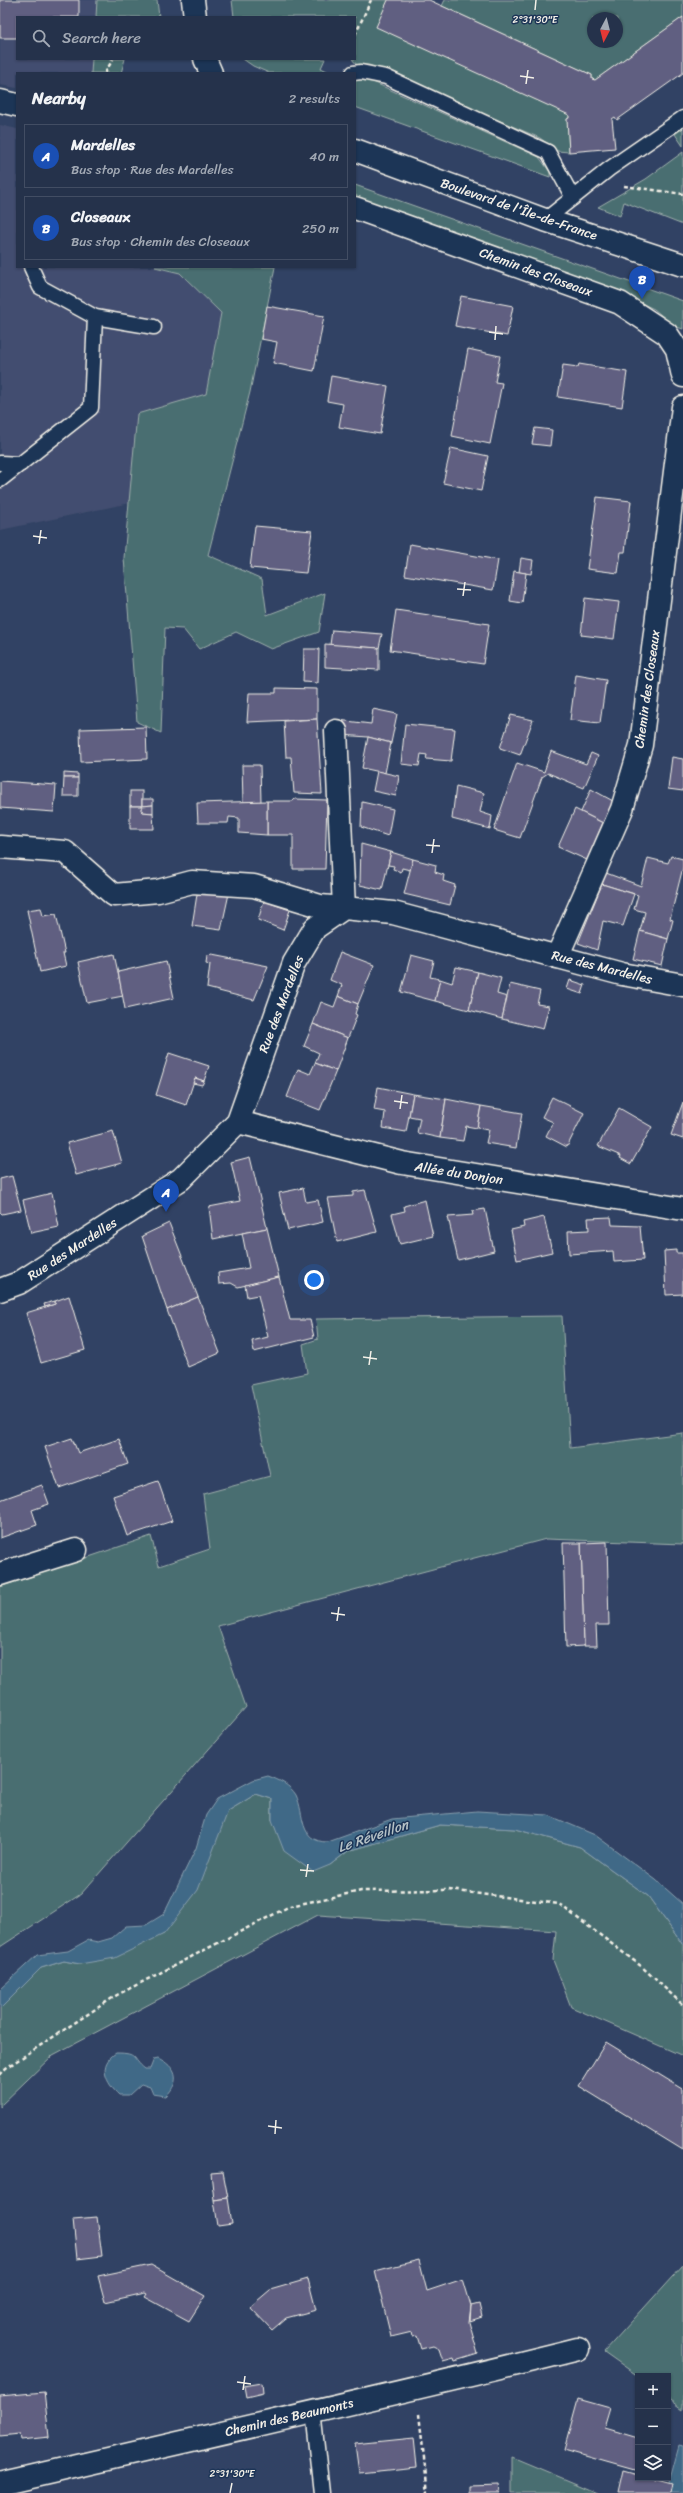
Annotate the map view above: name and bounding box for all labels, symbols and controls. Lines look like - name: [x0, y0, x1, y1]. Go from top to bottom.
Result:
- text: 2°31'30"E: [512, 11, 559, 29]
- north arrow: [587, 12, 623, 48]
- search box: [16, 16, 356, 60]
- text: Search here: [62, 25, 141, 51]
- icon: search: [30, 27, 52, 49]
- text: Nearby: [32, 83, 86, 113]
- text: 2 results: [289, 87, 340, 110]
- text: Mardelles: [71, 132, 135, 158]
- text: A: [42, 145, 50, 168]
- text: 40 m: [309, 145, 339, 168]
- text: Bus stop · Rue des Mardelles: [71, 158, 234, 181]
- street label: Boulevard de l'Île-de-France: [437, 171, 601, 247]
- text: Closeaux: [71, 204, 130, 230]
- text: B: [42, 217, 50, 240]
- text: 250 m: [302, 217, 339, 240]
- text: Bus stop · Chemin des Closeaux: [71, 230, 250, 253]
- street label: Chemin des Closeaux: [476, 241, 596, 303]
- pin: B: [629, 266, 655, 299]
- street label: Chemin des Closeaux: [627, 628, 667, 750]
- street label: Rue des Mardelles: [549, 943, 656, 991]
- street label: Rue des Mardelles: [252, 951, 311, 1056]
- street label: Allée du Donjon: [412, 1155, 505, 1191]
- pin: A: [153, 1179, 179, 1212]
- street label: Rue des Mardelles: [23, 1211, 122, 1287]
- your location: [304, 1270, 324, 1290]
- water label: Le Réveillon: [334, 1812, 413, 1860]
- map controls: [635, 2373, 671, 2481]
- button: +: [635, 2373, 671, 2409]
- street label: Chemin des Beaumonts: [223, 2391, 356, 2443]
- button: −: [635, 2409, 671, 2445]
- button: layers: [635, 2445, 671, 2481]
- text: 2°31'30"E: [209, 2465, 256, 2483]

